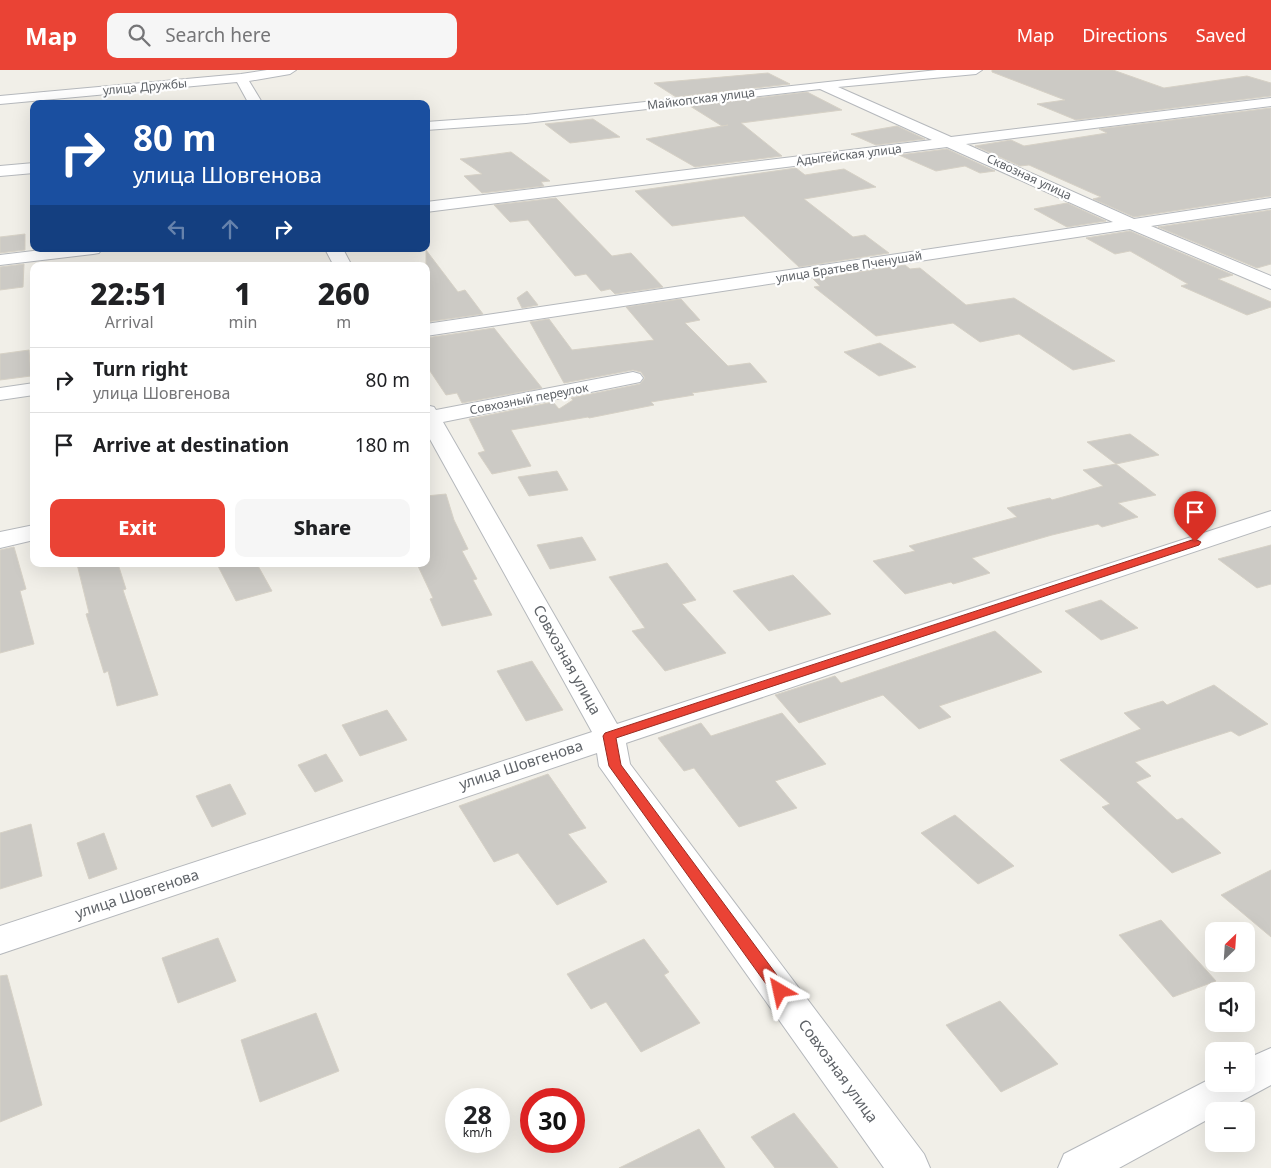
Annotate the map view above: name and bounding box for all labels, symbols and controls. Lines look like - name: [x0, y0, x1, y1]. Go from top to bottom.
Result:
- search box: [107, 13, 457, 58]
- text: Map: [25, 19, 77, 52]
- icon: search: [125, 21, 153, 49]
- text: Search here: [165, 22, 271, 48]
- text: Map: [1017, 23, 1054, 47]
- text: Directions: [1082, 23, 1168, 47]
- text: Saved: [1196, 23, 1246, 47]
- street label: улица Дружбы: [102, 74, 188, 99]
- street label: Майкопская улица: [646, 83, 756, 114]
- text: 80 m: [133, 114, 216, 161]
- icon: right: [50, 120, 115, 185]
- street label: Адыгейская улица: [795, 140, 903, 169]
- street label: Сквозная улица: [984, 149, 1074, 204]
- text: улица Шовгенова: [133, 159, 322, 189]
- icon: left: [163, 215, 191, 243]
- icon: ahead: [216, 215, 244, 243]
- icon: right: [269, 215, 297, 243]
- street label: улица Братьев Пченушай: [775, 247, 923, 286]
- text: 22:51: [90, 273, 168, 314]
- text: 1: [234, 273, 252, 314]
- text: 260: [318, 273, 370, 314]
- text: Arrival: [105, 311, 154, 333]
- text: min: [228, 311, 257, 333]
- text: m: [336, 311, 351, 333]
- text: Turn right: [93, 356, 188, 382]
- icon: right: [50, 366, 78, 394]
- text: 80 m: [366, 367, 410, 393]
- street label: Совхозный переулок: [468, 379, 590, 418]
- text: улица Шовгенова: [93, 382, 231, 404]
- icon: arrive: [50, 431, 78, 459]
- text: Arrive at destination: [93, 432, 289, 458]
- text: 180 m: [355, 432, 410, 458]
- pin: [1174, 491, 1216, 542]
- icon: arrive: [1181, 498, 1209, 526]
- button: Exit: [50, 499, 225, 557]
- button: Share: [235, 499, 410, 557]
- street label: Совхозная улица: [529, 601, 606, 718]
- street label: улица Шовгенова: [456, 735, 585, 793]
- street label: улица Шовгенова: [72, 864, 201, 922]
- north arrow: [1205, 922, 1255, 972]
- map controls: [1205, 922, 1255, 1152]
- position arrow: [753, 964, 805, 1016]
- button: sound: [1205, 982, 1255, 1032]
- street label: Совхозная улица: [795, 1015, 883, 1126]
- button: +: [1205, 1042, 1255, 1092]
- speed limit sign: 30: [520, 1088, 585, 1153]
- text: 28: [463, 1097, 492, 1131]
- button: −: [1205, 1102, 1255, 1152]
- text: km/h: [463, 1124, 492, 1141]

